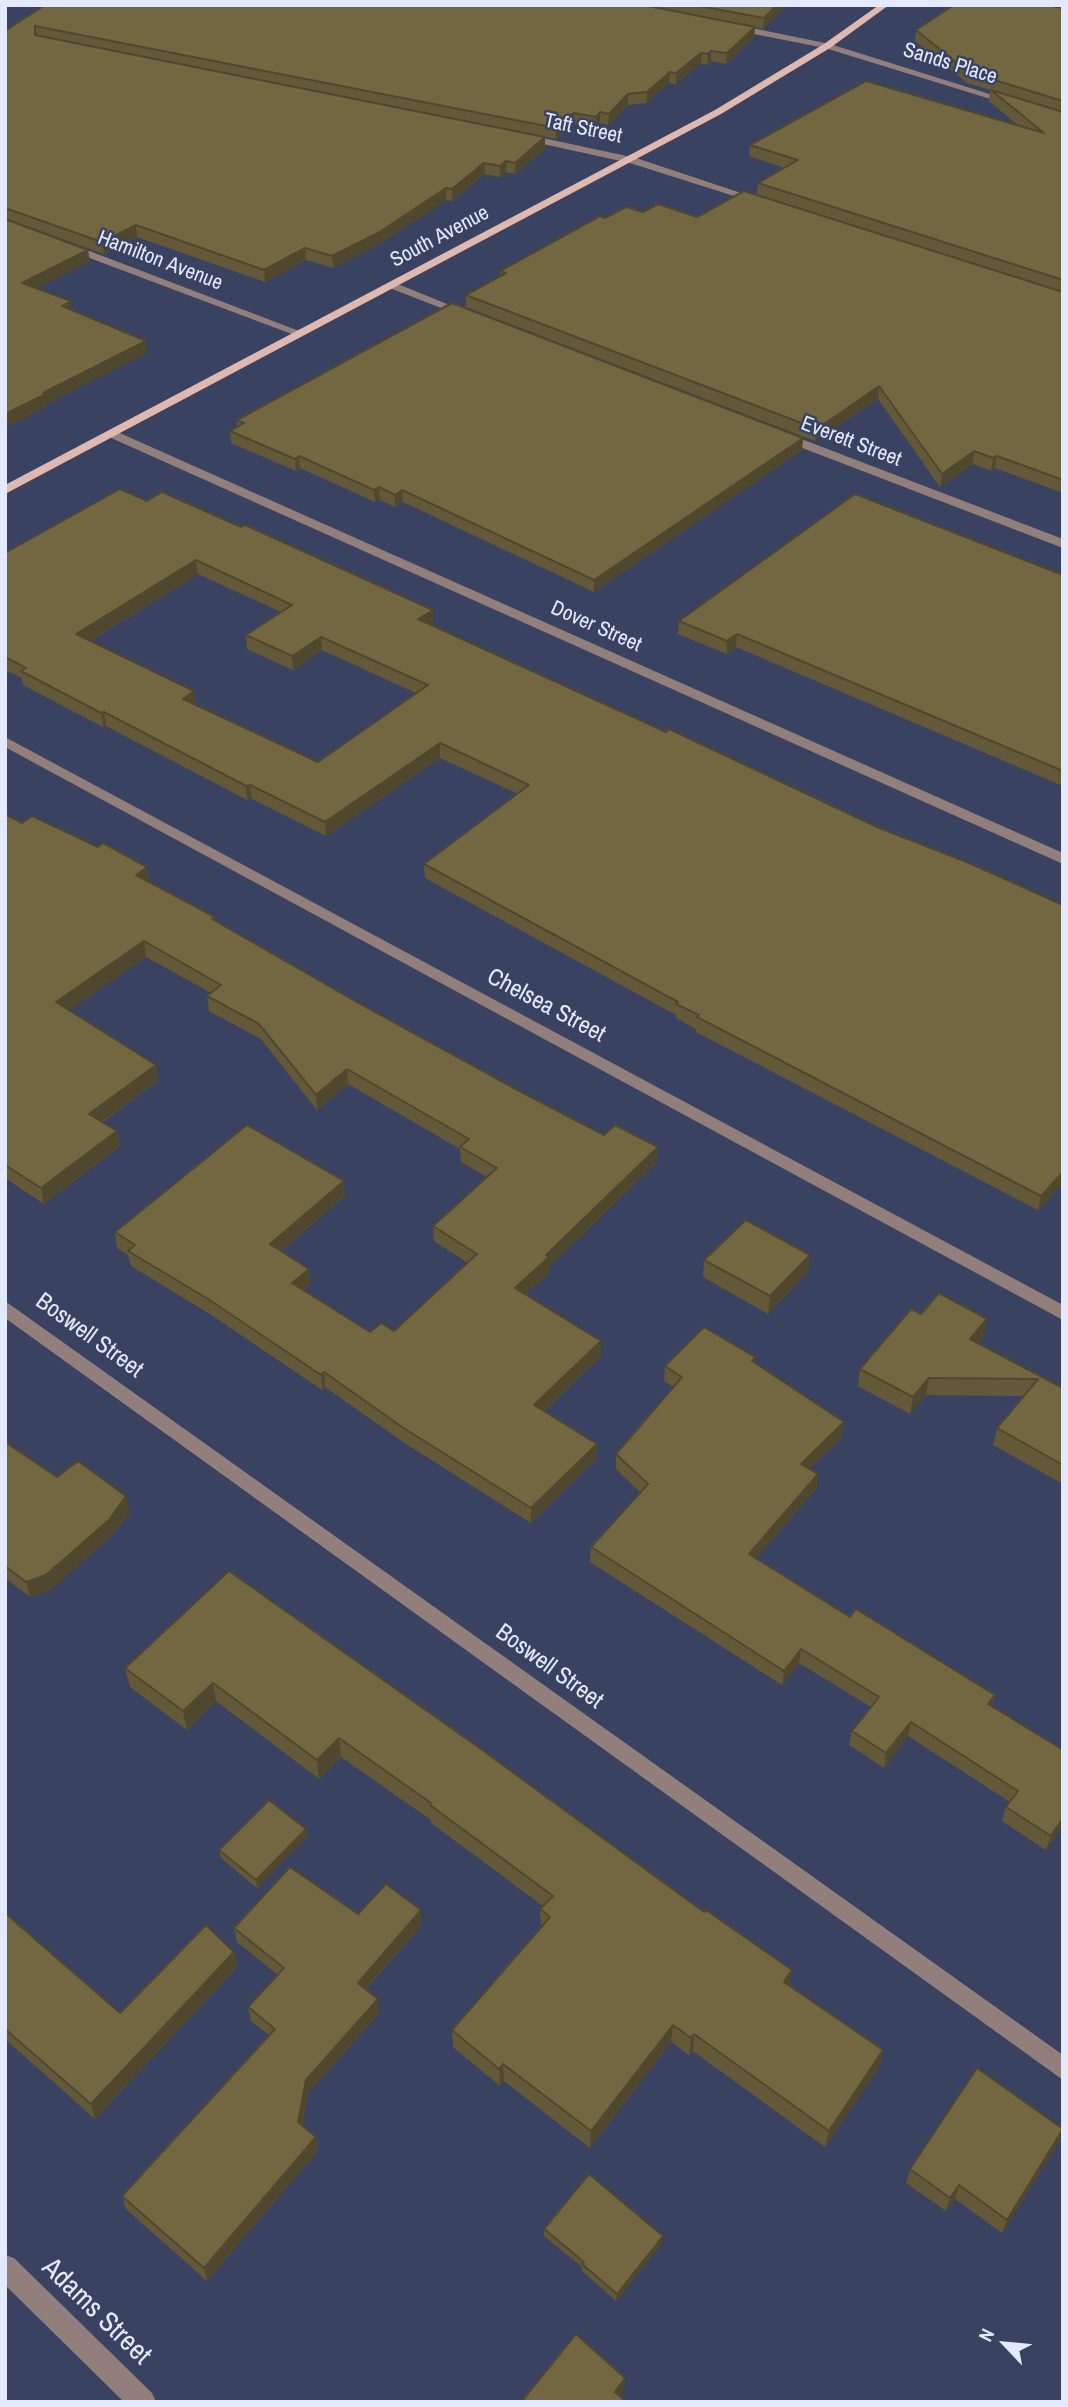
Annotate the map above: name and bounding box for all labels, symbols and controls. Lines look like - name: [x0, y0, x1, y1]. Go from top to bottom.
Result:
- street label: Sands Place: [900, 38, 1000, 90]
- street label: Taft Street: [542, 108, 624, 150]
- street label: South Avenue: [386, 201, 494, 273]
- street label: Hamilton Avenue: [94, 226, 226, 296]
- street label: Everett Street: [797, 411, 905, 473]
- street label: Dover Street: [547, 596, 645, 658]
- street label: Chelsea Street: [482, 963, 610, 1049]
- street label: Boswell Street: [30, 1287, 148, 1385]
- street label: Boswell Street: [490, 1618, 608, 1716]
- street label: Adams Street: [34, 2252, 158, 2372]
- north arrow: [970, 2309, 1040, 2379]
- text: N: [972, 2324, 1000, 2346]

